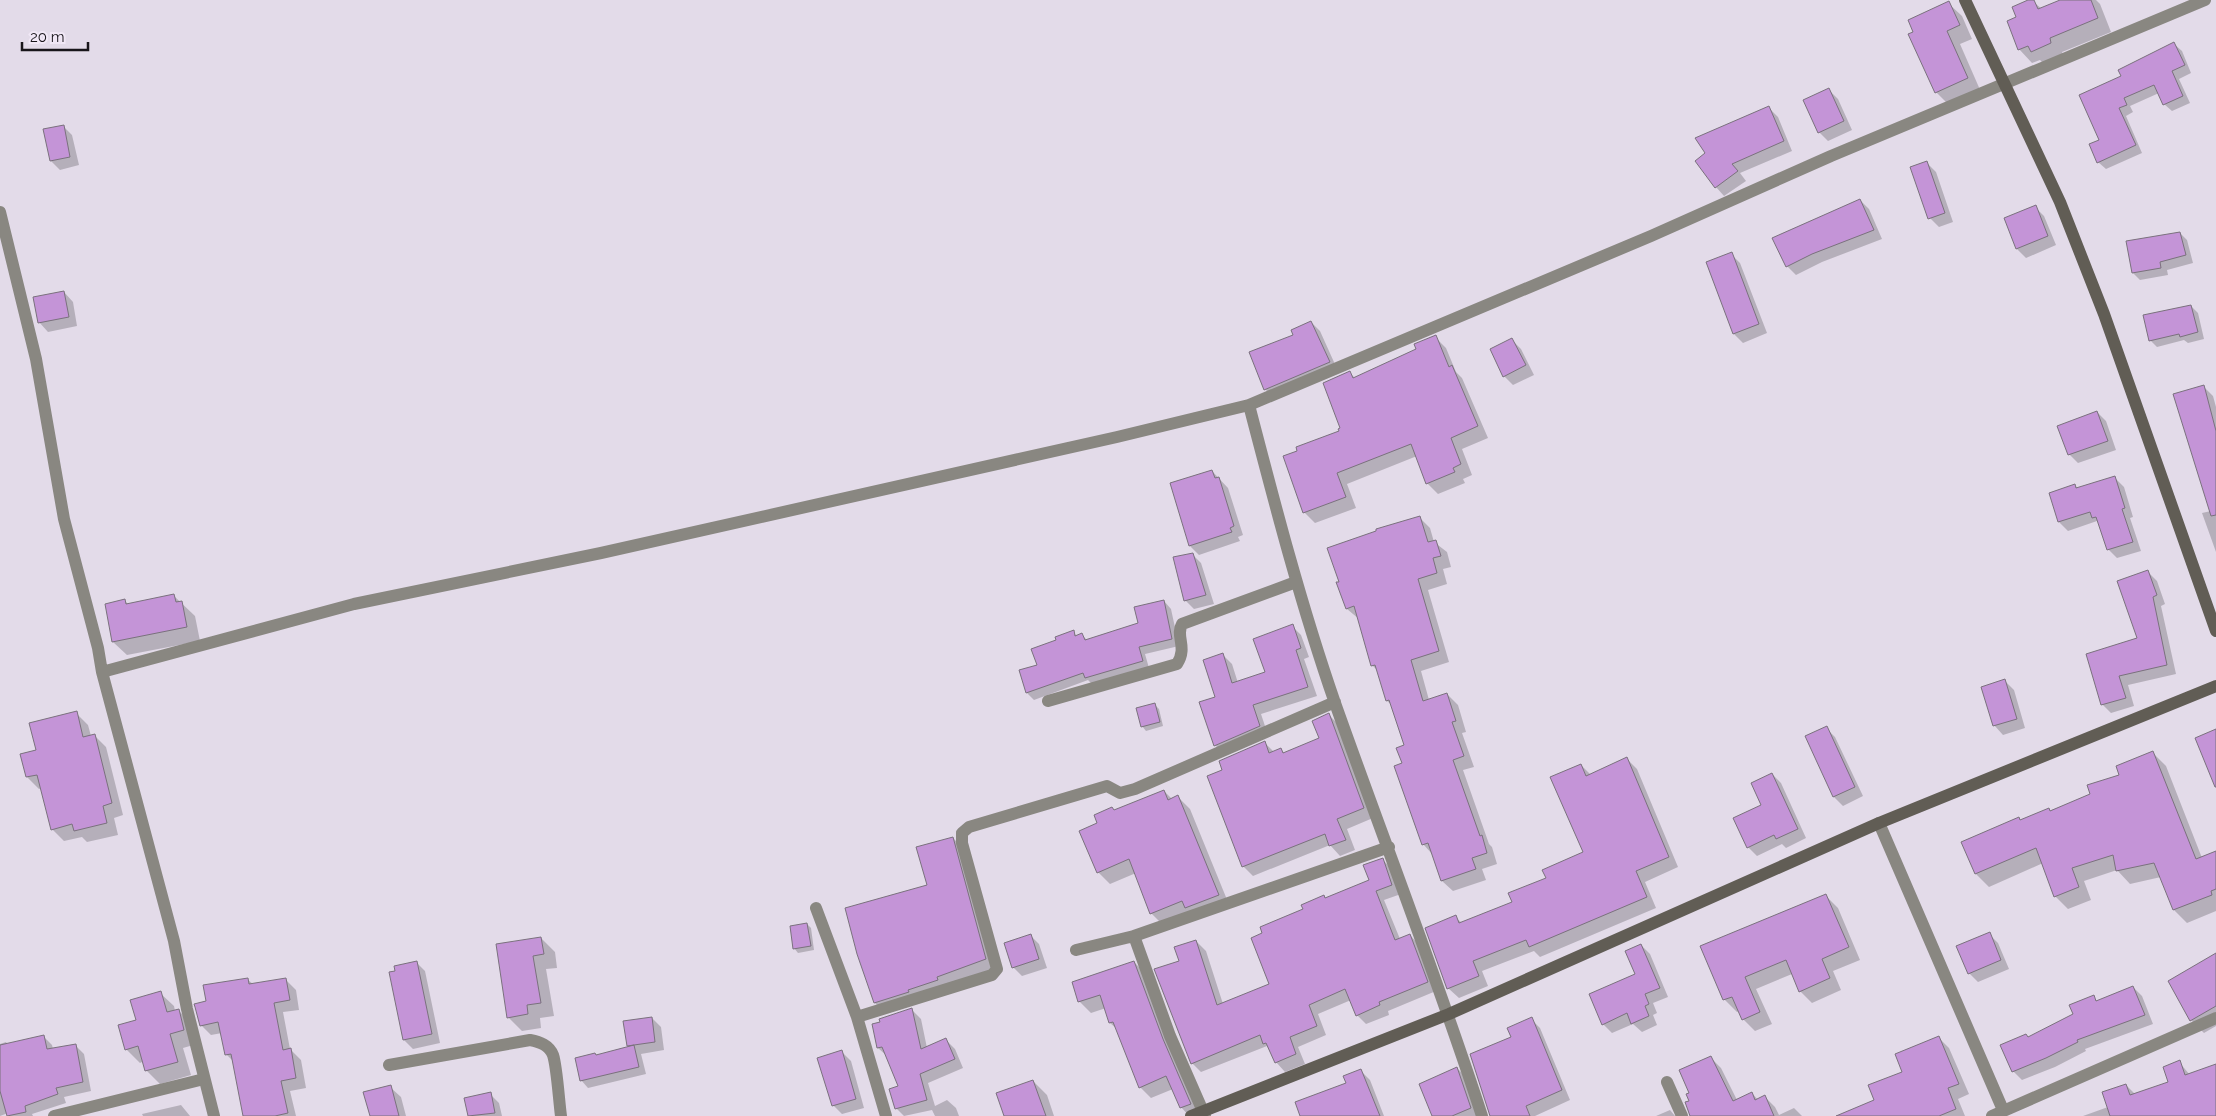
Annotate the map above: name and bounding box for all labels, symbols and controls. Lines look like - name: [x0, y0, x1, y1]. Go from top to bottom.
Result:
- scale bar: [22, 20, 89, 52]
- text: 20 m: [30, 28, 65, 46]

